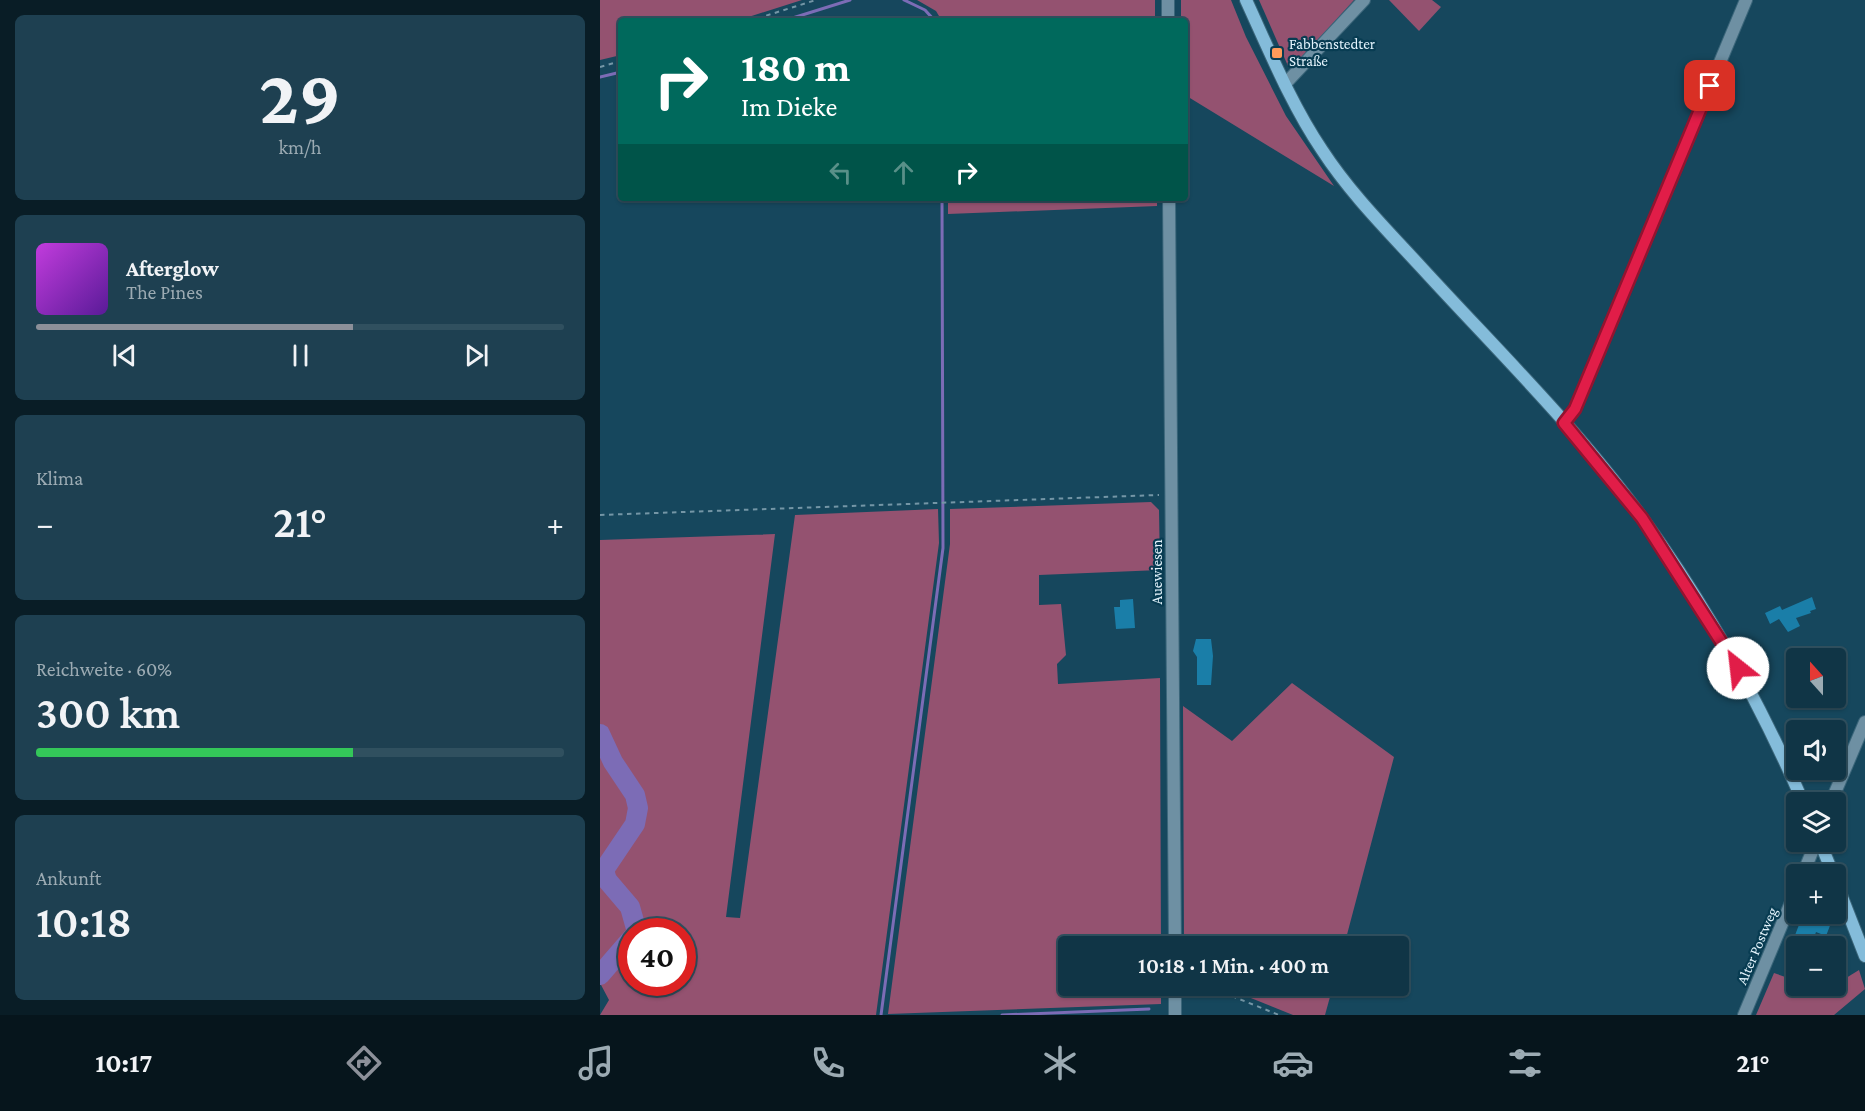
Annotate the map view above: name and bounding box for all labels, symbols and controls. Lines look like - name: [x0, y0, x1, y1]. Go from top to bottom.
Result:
- place label: Fabbenstedter Straße: [1289, 36, 1376, 69]
- icon: right: [642, 42, 720, 120]
- text: 180 m: [741, 43, 850, 90]
- marker: Fabbenstedter Straße: [1270, 46, 1284, 60]
- text: 29: [259, 53, 341, 140]
- pin: [1684, 60, 1735, 111]
- icon: arrive: [1693, 69, 1726, 102]
- text: Im Dieke: [741, 92, 837, 122]
- text: km/h: [278, 136, 322, 158]
- icon: left: [824, 156, 857, 189]
- icon: ahead: [887, 156, 920, 189]
- icon: right: [950, 156, 983, 189]
- text: Afterglow: [126, 256, 219, 281]
- text: The Pines: [126, 281, 203, 303]
- icon: previous: [108, 339, 141, 372]
- icon: pause: [284, 339, 317, 372]
- icon: next: [460, 339, 493, 372]
- text: Klima: [36, 467, 83, 489]
- text: 21°: [273, 497, 327, 547]
- text: −: [36, 505, 53, 542]
- text: +: [547, 505, 564, 542]
- street label: Auewiesen: [1149, 539, 1165, 605]
- position arrow: [1706, 636, 1770, 700]
- north arrow: [1786, 648, 1846, 708]
- map controls: [1786, 648, 1846, 996]
- text: Reichweite · 60%: [36, 658, 172, 680]
- text: 300 km: [36, 688, 180, 738]
- button: sound: [1786, 720, 1846, 780]
- button: layers: [1786, 792, 1846, 852]
- button: +: [1786, 864, 1846, 924]
- text: Ankunft: [36, 867, 101, 889]
- text: 10:18: [36, 897, 132, 947]
- street label: Alter Postweg: [1734, 905, 1781, 987]
- speed limit sign: 40: [618, 918, 696, 996]
- button: −: [1786, 936, 1846, 996]
- text: 10:18 · 1 Min. · 400 m: [1138, 953, 1329, 978]
- icon: directions: [343, 1042, 385, 1084]
- icon: music: [575, 1042, 617, 1084]
- icon: phone: [807, 1042, 849, 1084]
- icon: climate: [1039, 1042, 1081, 1084]
- icon: car: [1272, 1042, 1314, 1084]
- icon: filters: [1504, 1042, 1546, 1084]
- text: 10:17: [95, 1048, 152, 1078]
- text: 21°: [1736, 1048, 1770, 1078]

